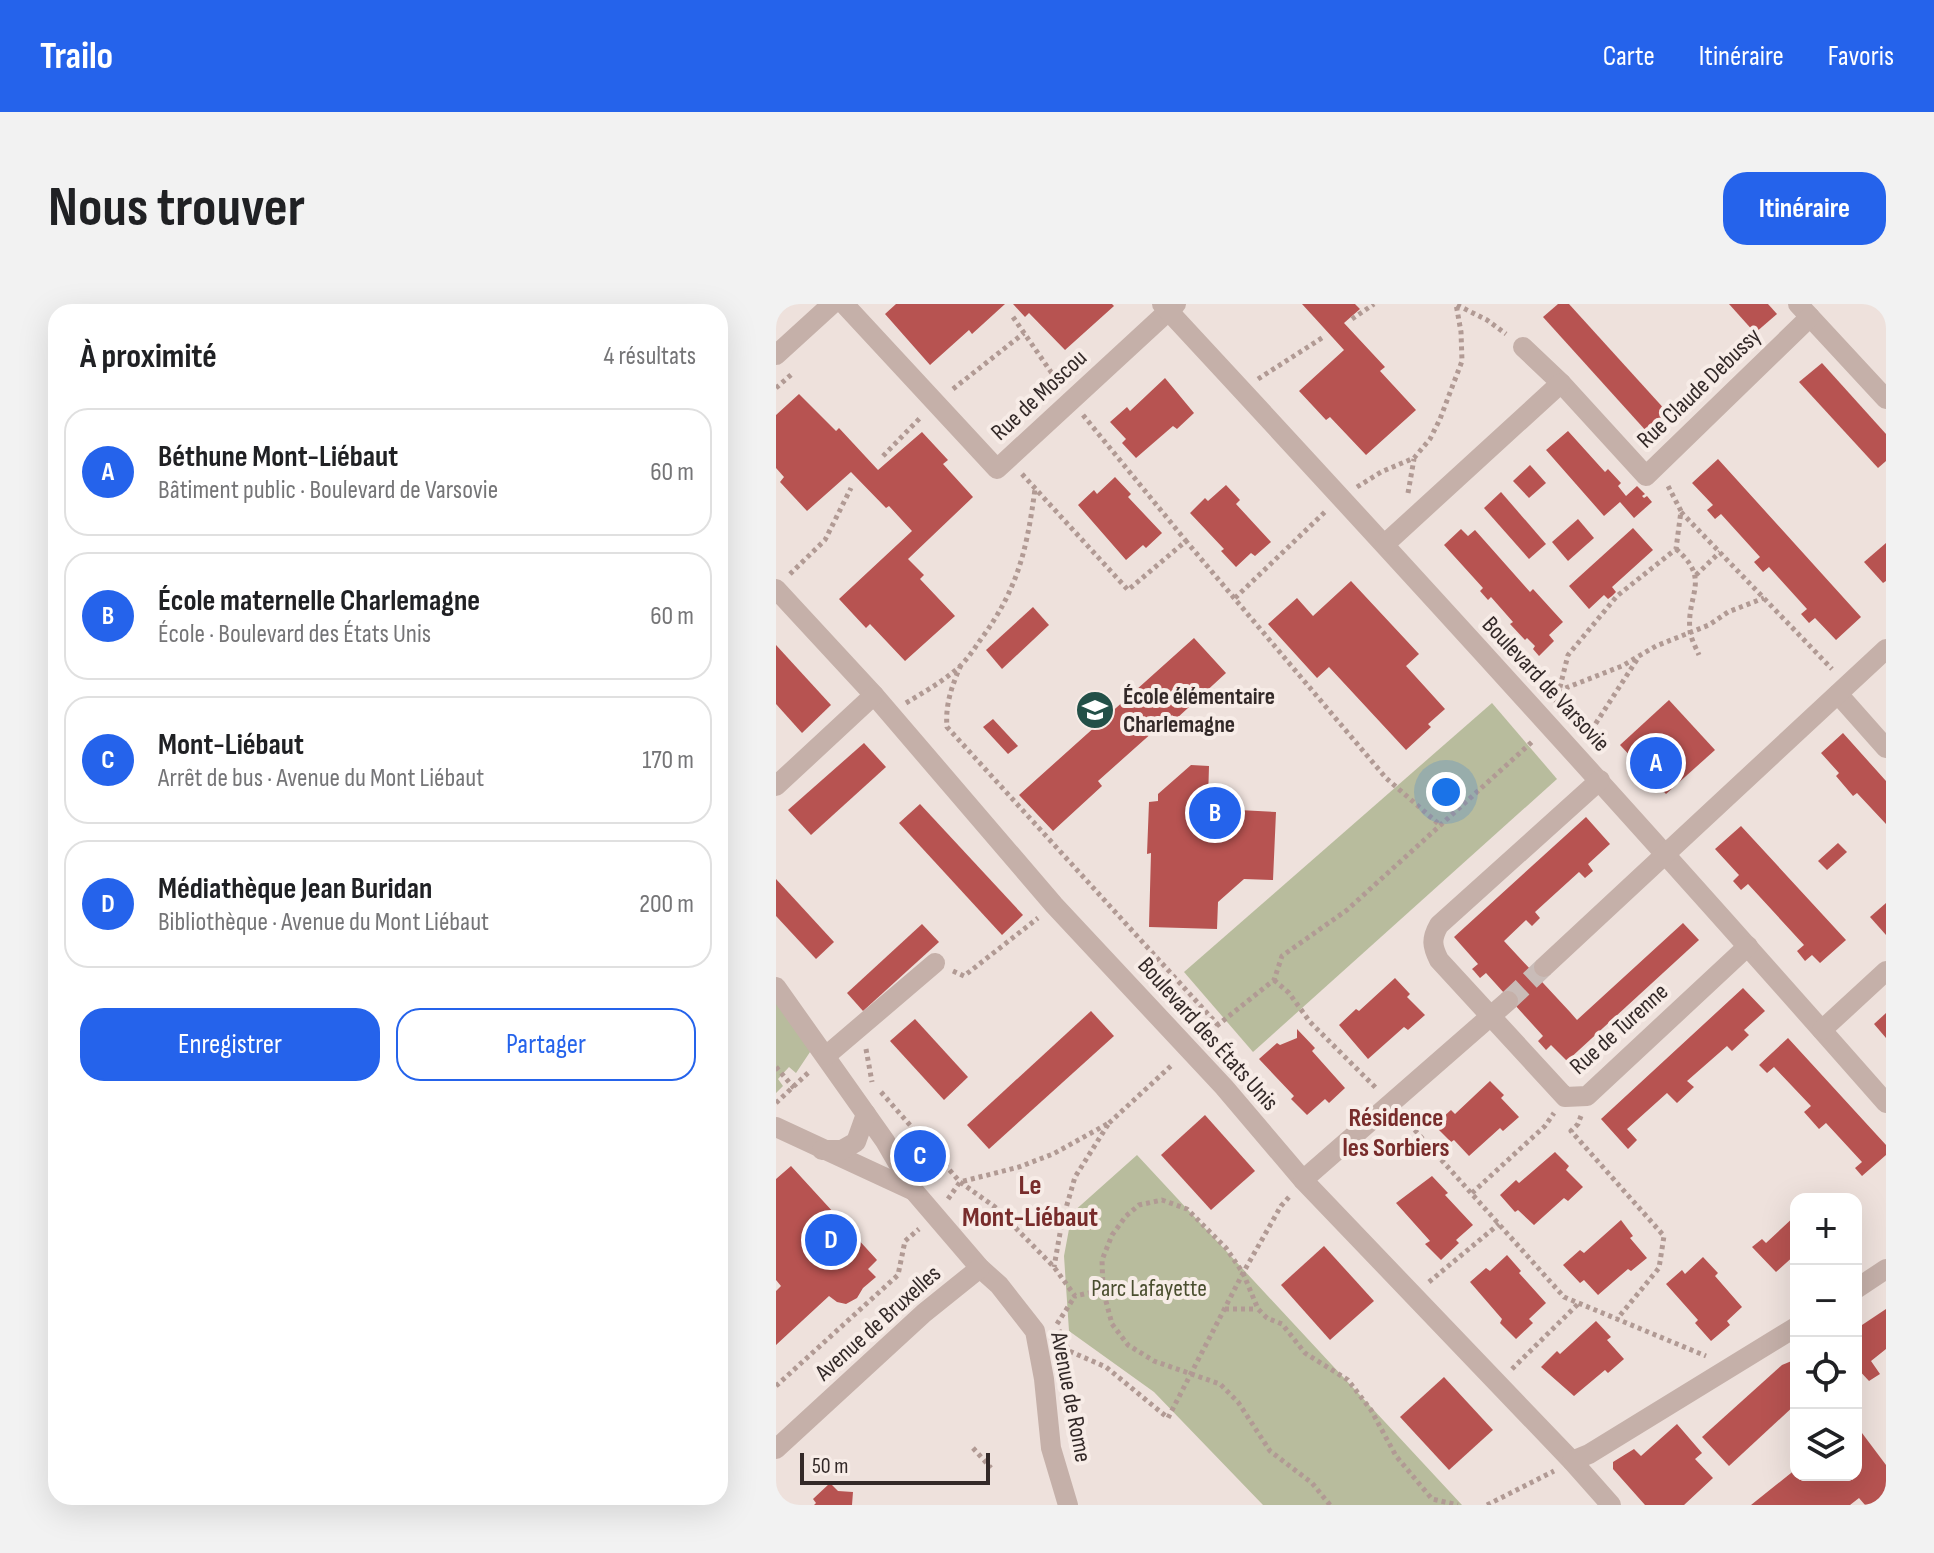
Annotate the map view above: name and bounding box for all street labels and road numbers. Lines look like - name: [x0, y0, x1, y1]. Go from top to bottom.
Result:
- street label: Rue Claude Debussy: [1631, 322, 1767, 454]
- street label: Rue de Moscou: [985, 343, 1093, 447]
- street label: Boulevard de Varsovie: [1476, 610, 1616, 758]
- street label: Boulevard des États Unis: [1132, 951, 1284, 1117]
- street label: Rue de Turenne: [1564, 977, 1674, 1081]
- street label: Avenue de Bruxelles: [808, 1259, 947, 1388]
- street label: Avenue de Rome: [1044, 1329, 1098, 1464]

